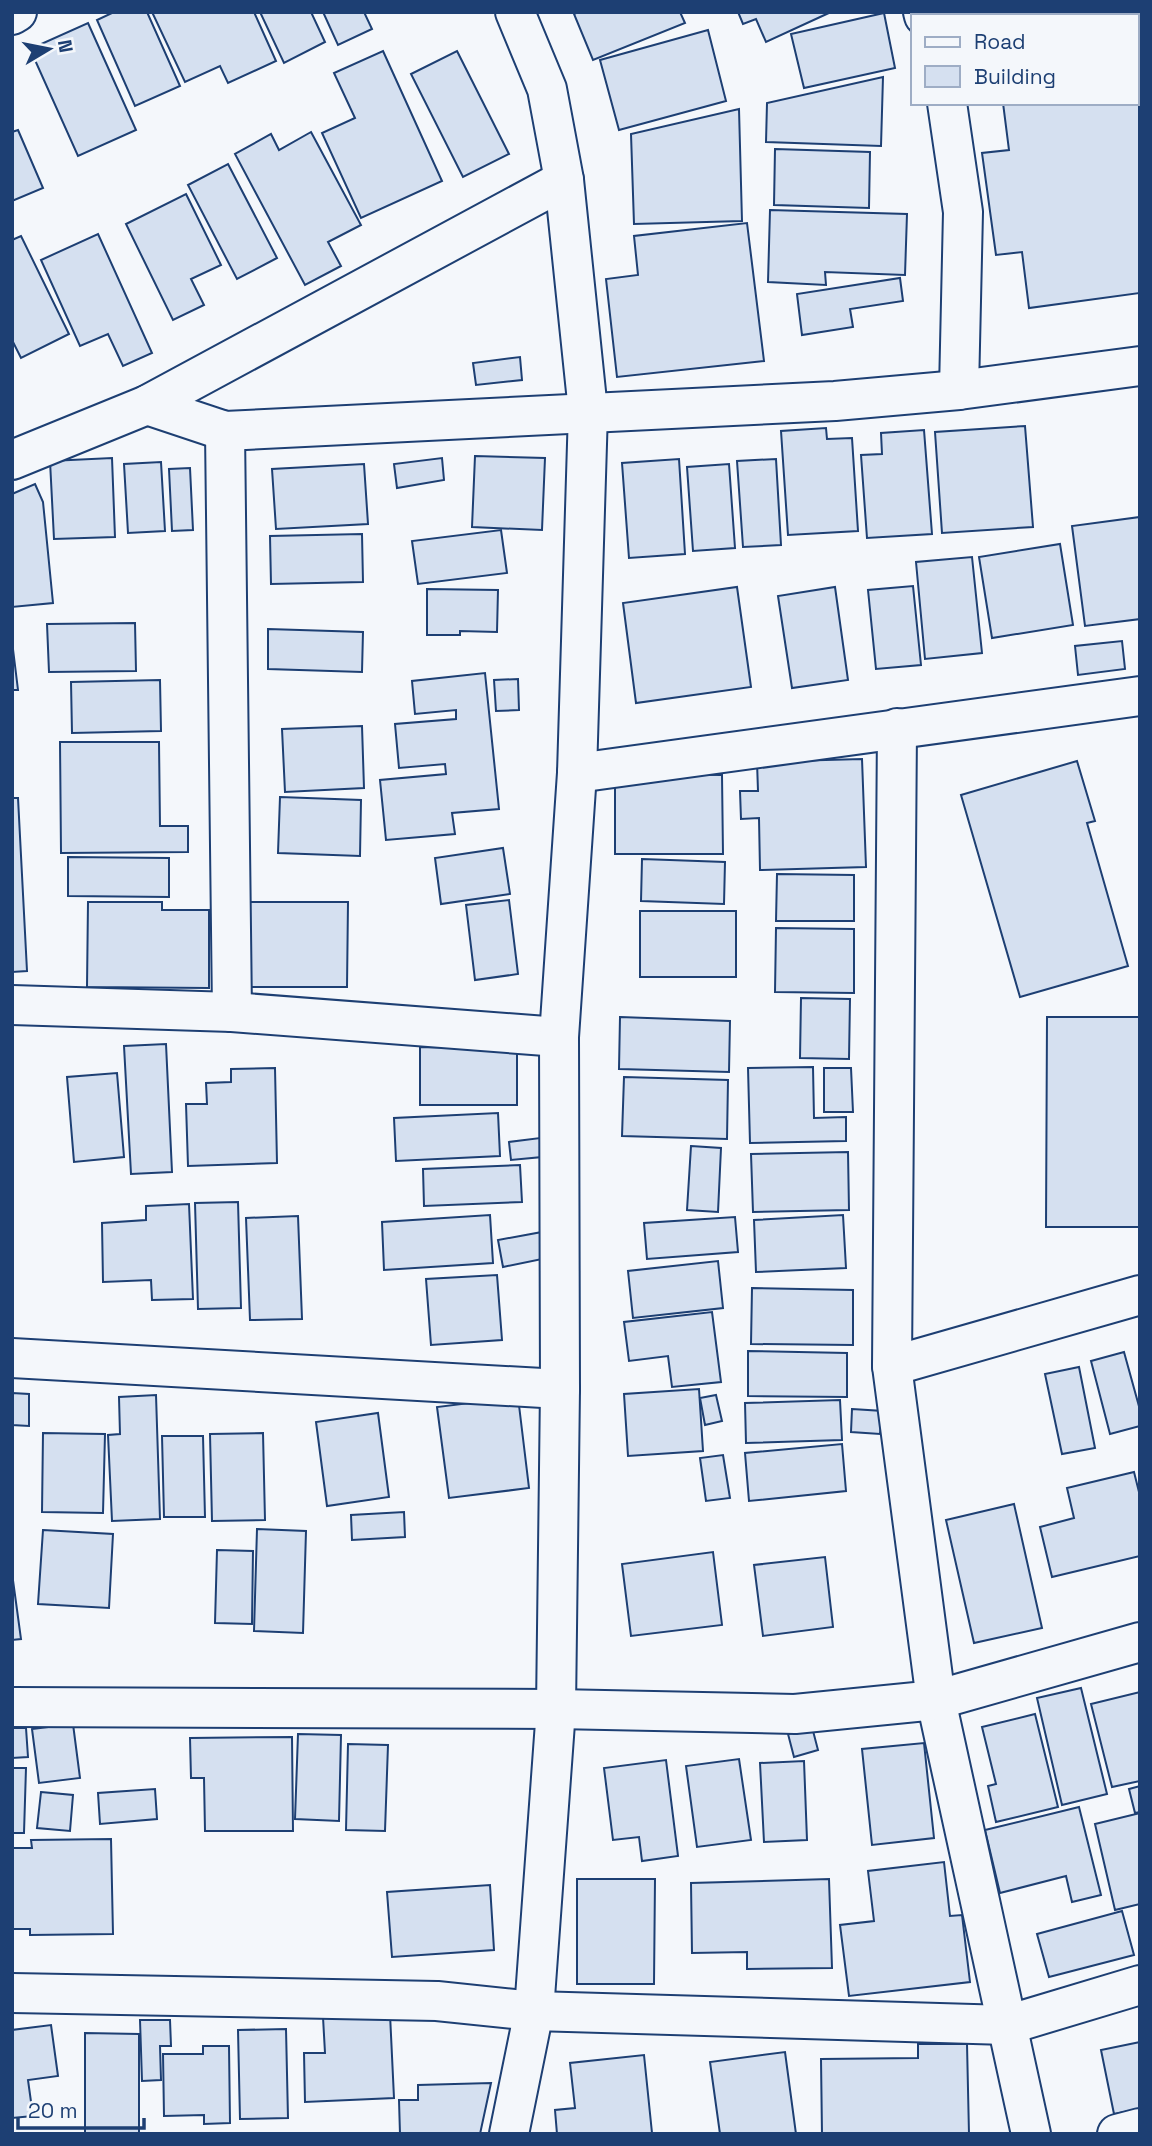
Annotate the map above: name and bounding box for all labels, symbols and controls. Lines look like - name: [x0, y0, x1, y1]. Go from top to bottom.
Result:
- north arrow: [14, 14, 84, 84]
- legend: [911, 14, 1138, 105]
- text: Road: [974, 28, 1026, 55]
- text: N: [52, 38, 79, 55]
- text: Building: [974, 63, 1056, 90]
- scale bar: [18, 2086, 144, 2130]
- text: 20 m: [28, 2097, 78, 2124]

